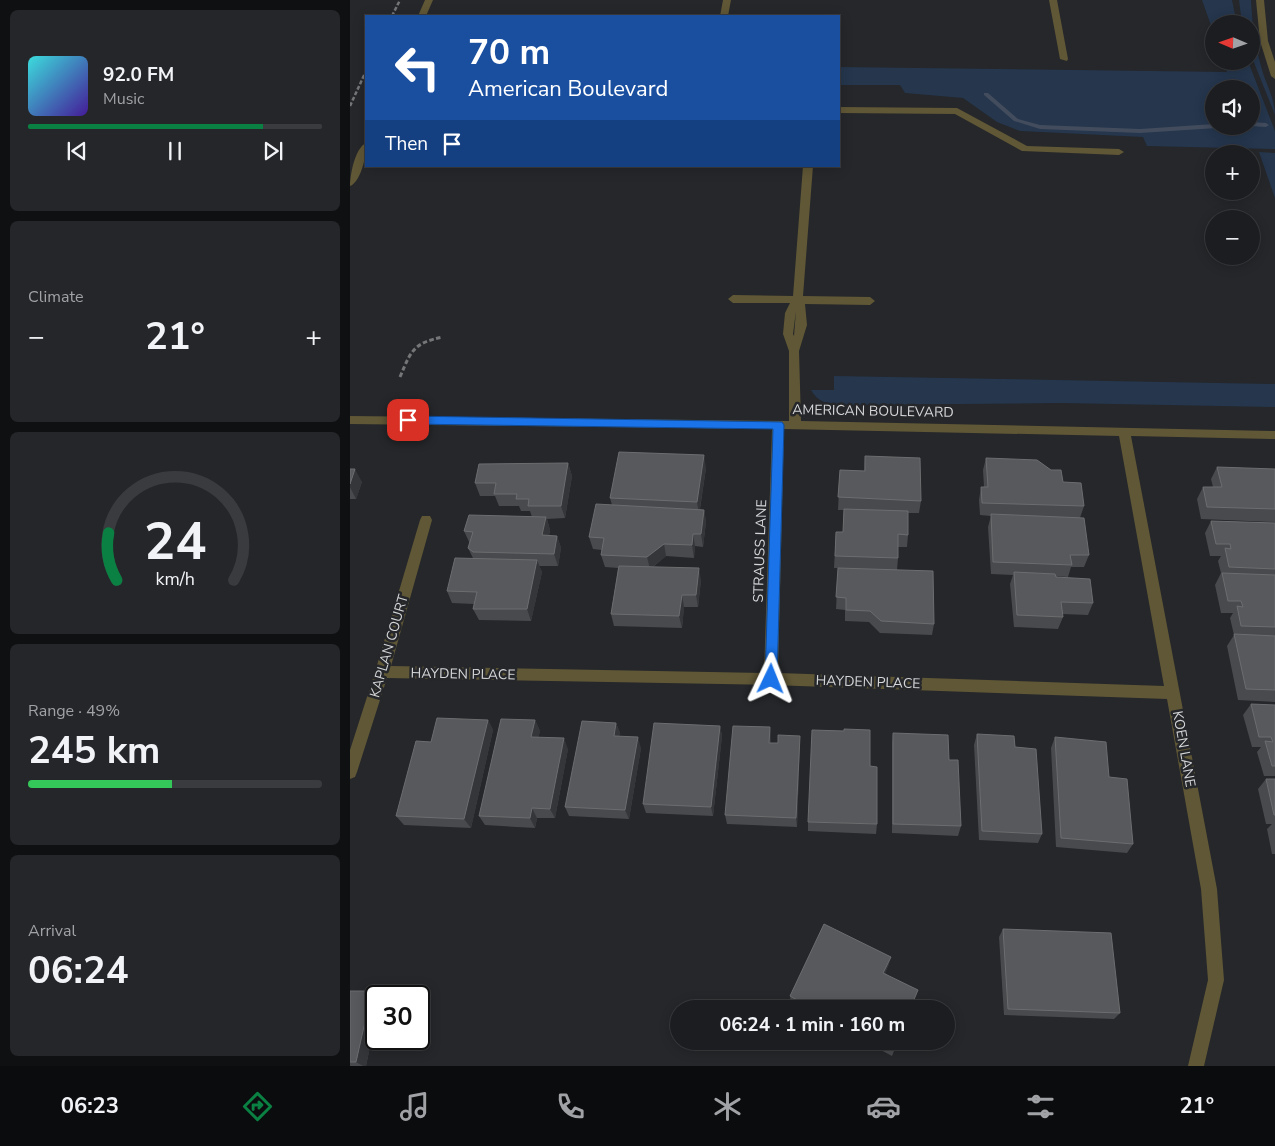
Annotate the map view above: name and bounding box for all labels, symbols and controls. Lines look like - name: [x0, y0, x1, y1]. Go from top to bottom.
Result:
- north arrow: [1205, 15, 1260, 70]
- map controls: [1205, 15, 1260, 265]
- text: 70 m: [468, 29, 550, 76]
- icon: left: [385, 35, 450, 100]
- text: 92.0 FM: [103, 62, 174, 88]
- text: American Boulevard: [468, 74, 668, 104]
- button: sound: [1205, 80, 1260, 135]
- text: Music: [103, 88, 144, 110]
- icon: arrive: [438, 130, 466, 158]
- text: Then: [385, 131, 428, 157]
- icon: previous: [63, 137, 91, 165]
- icon: pause: [161, 137, 189, 165]
- icon: next: [259, 137, 287, 165]
- button: +: [1205, 145, 1260, 200]
- button: −: [1205, 210, 1260, 265]
- text: Climate: [28, 286, 83, 308]
- text: 21°: [145, 311, 205, 362]
- text: −: [28, 318, 45, 356]
- text: +: [305, 318, 322, 356]
- pin: [387, 399, 429, 441]
- street label: AMERICAN BOULEVARD: [792, 400, 954, 422]
- icon: arrive: [394, 406, 422, 434]
- street label: STRAUSS LANE: [749, 499, 771, 603]
- text: 24: [144, 506, 206, 577]
- text: km/h: [155, 567, 195, 591]
- street label: KAPLAN COURT: [365, 592, 413, 700]
- position arrow: [744, 652, 796, 704]
- street label: HAYDEN PLACE: [410, 664, 516, 684]
- street label: HAYDEN PLACE: [815, 671, 921, 693]
- text: Range · 49%: [28, 700, 120, 722]
- street label: KOEN LANE: [1168, 709, 1200, 789]
- text: 245 km: [28, 725, 160, 776]
- text: Arrival: [28, 920, 76, 942]
- text: 06:24: [28, 945, 129, 996]
- speed limit sign: 30: [365, 985, 430, 1050]
- text: 06:24 · 1 min · 160 m: [720, 1012, 905, 1038]
- icon: directions: [240, 1089, 275, 1124]
- icon: music: [397, 1089, 432, 1124]
- icon: phone: [553, 1089, 588, 1124]
- icon: climate: [710, 1089, 745, 1124]
- icon: car: [866, 1089, 901, 1124]
- icon: filters: [1023, 1089, 1058, 1124]
- text: 06:23: [61, 1091, 119, 1121]
- text: 21°: [1179, 1091, 1214, 1121]

